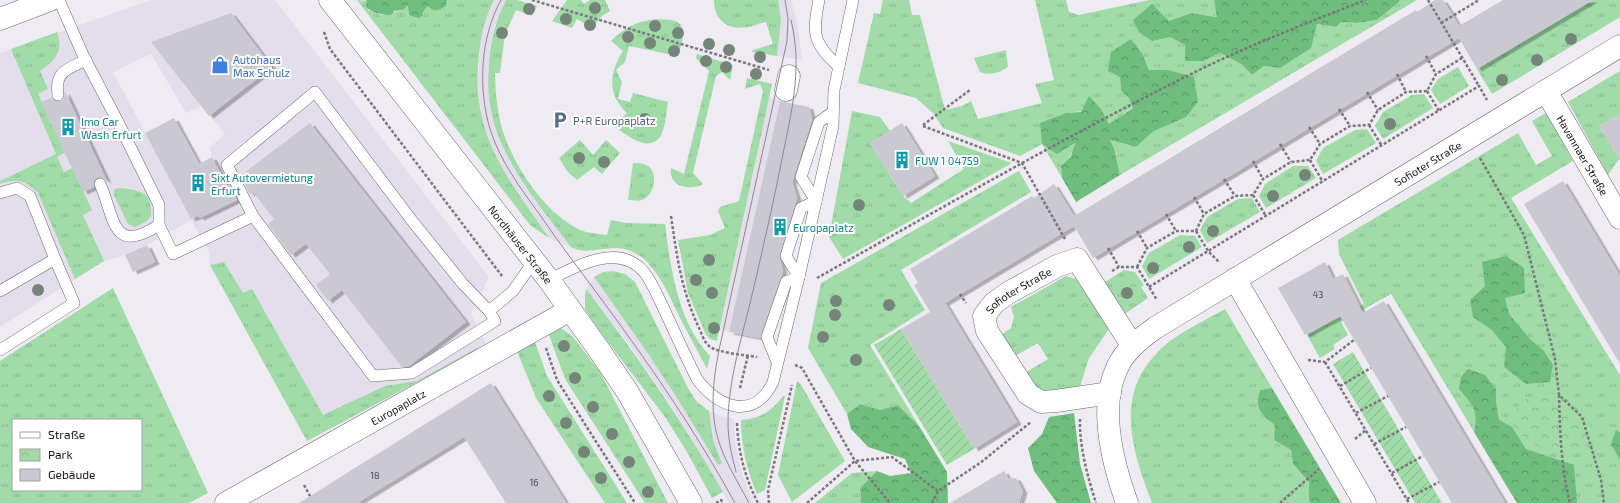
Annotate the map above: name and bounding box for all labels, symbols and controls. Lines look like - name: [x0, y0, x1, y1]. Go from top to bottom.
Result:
- place label: Autohaus Max Schulz: [233, 53, 290, 79]
- shop icon: Autohaus Max Schulz: [210, 55, 230, 75]
- parking icon: P+R Europaplatz: [550, 110, 570, 130]
- street label: Havannaer Straße: [1555, 112, 1612, 198]
- place label: P+R Europaplatz: [573, 114, 656, 127]
- place label: Imo Car Wash Erfurt: [81, 115, 141, 141]
- building icon: Imo Car Wash Erfurt: [58, 117, 78, 137]
- street label: Sofioter Straße: [1391, 137, 1463, 188]
- building icon: FUW 1 04759: [892, 150, 912, 170]
- place label: FUW 1 04759: [915, 154, 979, 167]
- place label: Sixt Autovermietung Erfurt: [211, 171, 313, 197]
- building icon: Sixt Autovermietung Erfurt: [188, 173, 208, 193]
- street label: Nordhäuser Straße: [486, 202, 556, 286]
- building icon: Europaplatz: [770, 217, 790, 237]
- place label: Europaplatz: [793, 221, 854, 234]
- street label: Sofioter Straße: [982, 264, 1053, 316]
- house number: 43: [1313, 289, 1323, 300]
- street label: Europaplatz: [368, 386, 428, 427]
- legend: [12, 419, 142, 491]
- text: Straße: [48, 427, 85, 441]
- text: Park: [48, 447, 73, 461]
- text: Gebäude: [48, 467, 96, 481]
- house number: 18: [370, 470, 380, 481]
- house number: 16: [530, 477, 538, 488]

